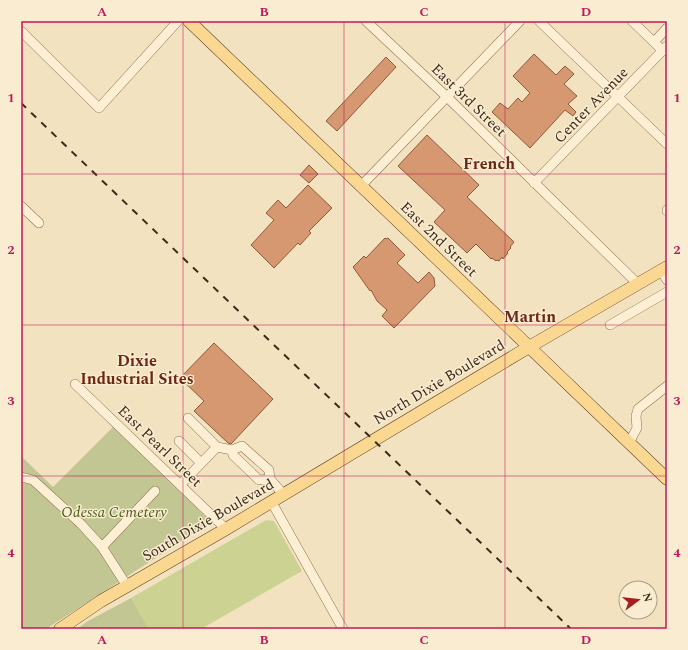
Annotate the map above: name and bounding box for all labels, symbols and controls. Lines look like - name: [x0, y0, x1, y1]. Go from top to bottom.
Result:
- text: A: [97, 2, 107, 22]
- text: B: [259, 2, 269, 22]
- text: C: [419, 2, 429, 22]
- text: D: [581, 2, 591, 22]
- street label: East 3rd Street: [426, 58, 512, 142]
- street label: Center Avenue: [549, 62, 634, 149]
- text: 1: [7, 88, 15, 108]
- text: 1: [673, 88, 681, 108]
- district label: French: [463, 152, 515, 176]
- street label: East 2nd Street: [395, 196, 483, 282]
- text: 2: [7, 240, 15, 260]
- text: 2: [673, 240, 681, 260]
- district label: Martin: [504, 305, 556, 329]
- street label: North Dixie Boulevard: [369, 334, 510, 431]
- district label: Dixie Industrial Sites: [80, 349, 194, 391]
- text: 3: [7, 391, 15, 411]
- text: 3: [673, 391, 681, 411]
- street label: East Pearl Street: [112, 400, 207, 493]
- street label: South Dixie Boulevard: [138, 473, 279, 568]
- park label: Odessa Cemetery: [61, 501, 167, 524]
- text: 4: [7, 543, 15, 563]
- text: 4: [673, 543, 681, 563]
- north arrow: [618, 580, 658, 620]
- text: N: [638, 591, 657, 604]
- text: A: [97, 630, 107, 650]
- text: B: [259, 630, 269, 650]
- text: C: [419, 630, 429, 650]
- text: D: [581, 630, 591, 650]

